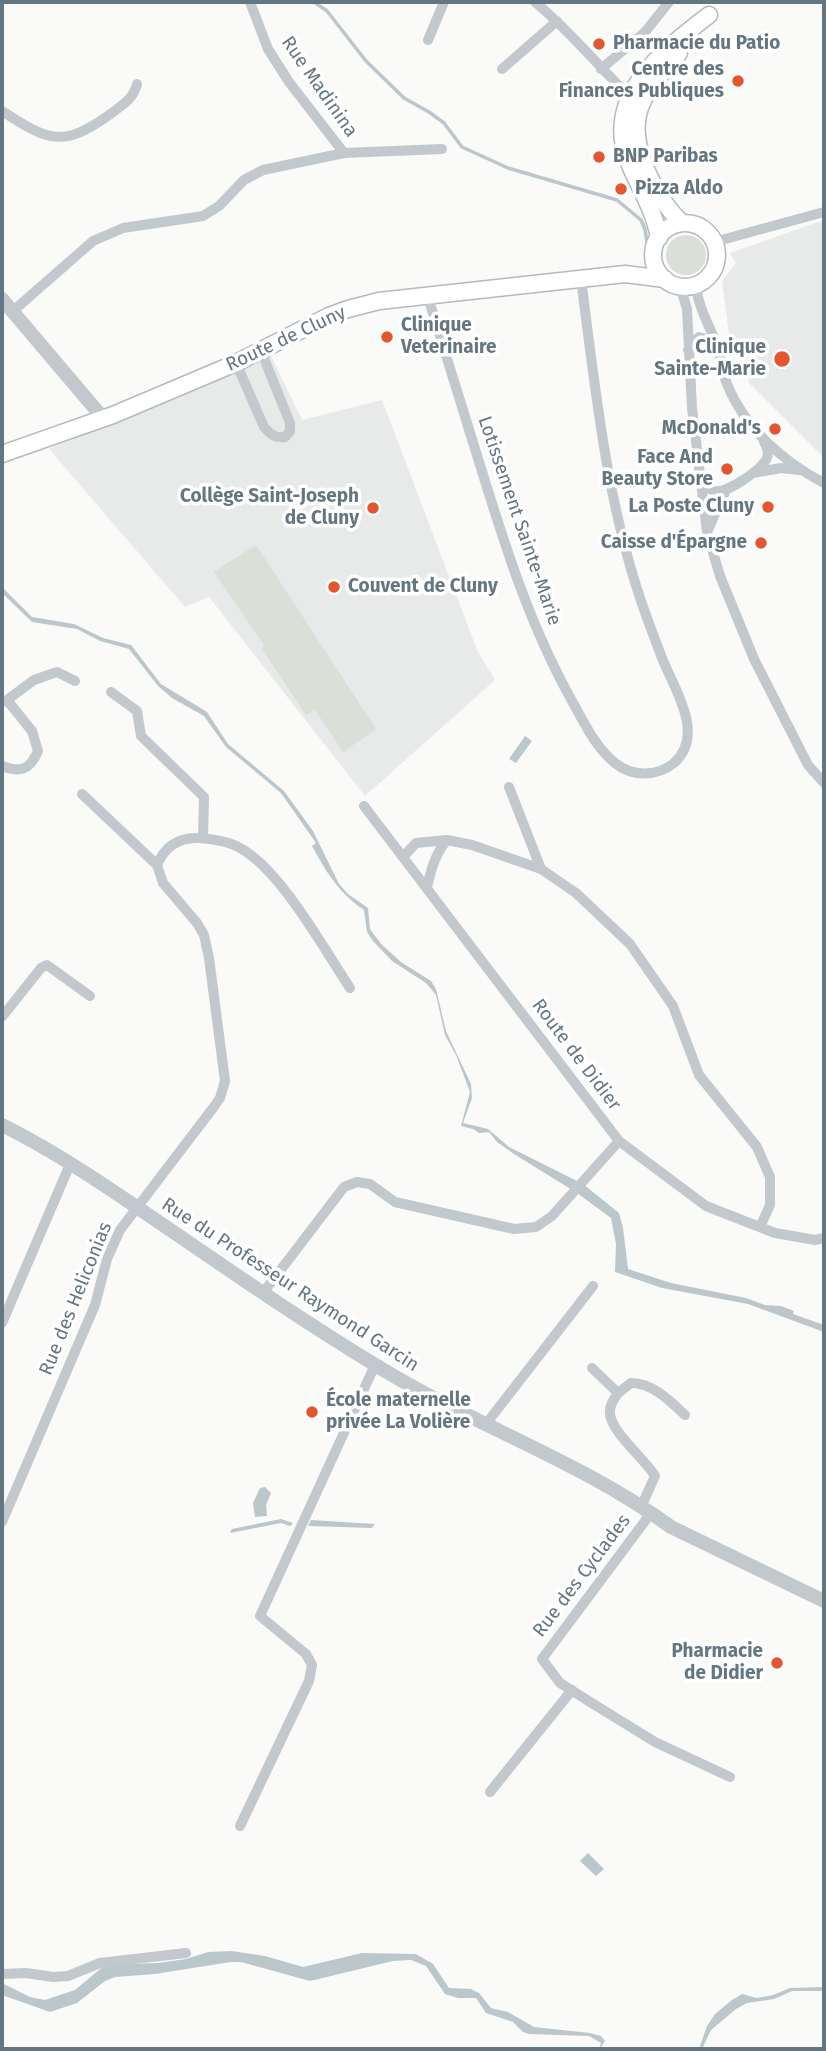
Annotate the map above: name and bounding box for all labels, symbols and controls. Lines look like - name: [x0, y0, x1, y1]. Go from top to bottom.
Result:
- street label: Rue Madinina: [276, 32, 362, 142]
- place label: Pharmacie du Patio: [613, 33, 780, 55]
- marker: Pharmacie du Patio: [591, 36, 607, 52]
- place label: Centre des Finances Publiques: [559, 59, 724, 103]
- marker: Centre des Finances Publiques: [730, 73, 746, 89]
- place label: BNP Paribas: [613, 146, 718, 168]
- marker: BNP Paribas: [591, 149, 607, 165]
- place label: Pizza Aldo: [635, 178, 723, 200]
- marker: Pizza Aldo: [613, 181, 629, 197]
- street label: Route de Cluny: [222, 301, 350, 377]
- place label: Clinique Veterinaire: [401, 315, 497, 359]
- marker: Clinique Veterinaire: [379, 329, 395, 345]
- place label: Clinique Sainte-Marie: [654, 337, 766, 381]
- marker: Clinique Sainte-Marie: [772, 349, 792, 369]
- street label: Lotissement Sainte-Marie: [472, 413, 566, 629]
- place label: McDonald's: [662, 418, 761, 440]
- marker: McDonald's: [767, 421, 783, 437]
- place label: Face And Beauty Store: [602, 447, 713, 491]
- marker: Face And Beauty Store: [719, 461, 735, 477]
- place label: Collège Saint-Joseph de Cluny: [180, 486, 359, 530]
- place label: La Poste Cluny: [629, 496, 754, 518]
- marker: La Poste Cluny: [760, 499, 776, 515]
- marker: Collège Saint-Joseph de Cluny: [365, 500, 381, 516]
- place label: Caisse d'Épargne: [601, 532, 747, 554]
- marker: Caisse d'Épargne: [753, 535, 769, 551]
- place label: Couvent de Cluny: [348, 576, 498, 598]
- marker: Couvent de Cluny: [326, 579, 342, 595]
- street label: Route de Didier: [527, 995, 625, 1115]
- street label: Rue du Professeur Raymond Garcin: [157, 1193, 423, 1377]
- street label: Rue des Heliconias: [35, 1219, 117, 1379]
- place label: École maternelle privée La Volière: [326, 1390, 471, 1434]
- marker: École maternelle privée La Volière: [304, 1404, 320, 1420]
- street label: Rue des Cyclades: [528, 1510, 636, 1642]
- place label: Pharmacie de Didier: [672, 1641, 763, 1685]
- marker: Pharmacie de Didier: [769, 1655, 785, 1671]

